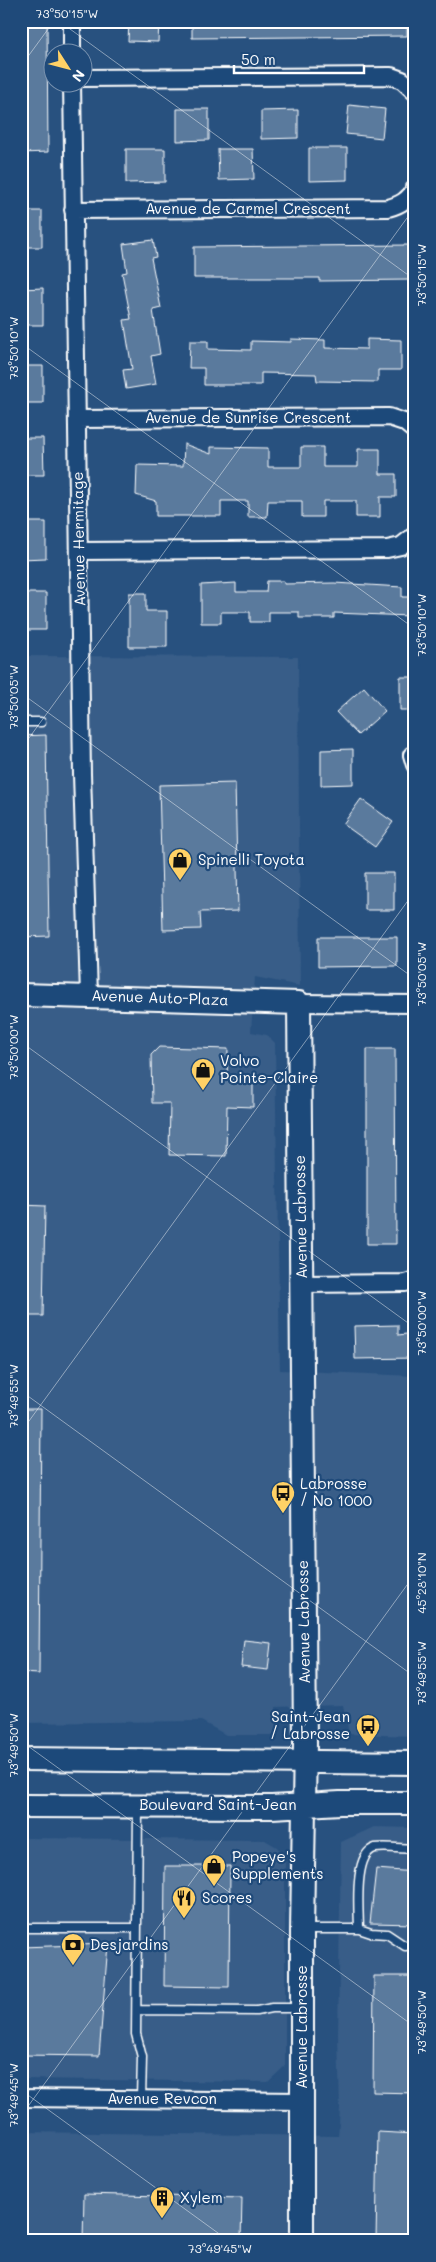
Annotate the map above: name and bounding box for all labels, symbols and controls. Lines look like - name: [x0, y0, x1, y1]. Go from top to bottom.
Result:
- text: 73°50'15"W: [36, 5, 98, 21]
- north arrow: [42, 42, 92, 92]
- scale bar: [234, 42, 364, 74]
- text: 50 m: [241, 49, 276, 69]
- text: N: [68, 66, 90, 86]
- street label: Avenue de Carmel Crescent: [145, 198, 351, 218]
- text: 73°50'15"W: [413, 244, 429, 306]
- text: 73°50'10"W: [5, 317, 21, 379]
- street label: Avenue de Sunrise Crescent: [145, 407, 351, 427]
- street label: Avenue Hermitage: [67, 472, 89, 607]
- text: 73°50'10"W: [413, 594, 429, 656]
- text: 73°50'05"W: [5, 665, 21, 729]
- shop icon: Spinelli Toyota: [167, 847, 193, 881]
- place label: Spinelli Toyota: [198, 849, 305, 869]
- text: 73°50'05"W: [413, 942, 429, 1006]
- street label: Avenue Auto-Plaza: [91, 985, 229, 1009]
- text: 73°50'00"W: [5, 1015, 21, 1079]
- place label: Volvo Pointe-Claire: [220, 1050, 318, 1087]
- shop icon: Volvo Pointe-Claire: [190, 1057, 216, 1091]
- street label: Avenue Labrosse: [289, 1155, 311, 1279]
- text: 73°50'00"W: [413, 1291, 429, 1355]
- text: 73°49'55"W: [5, 1364, 21, 1428]
- place label: Labrosse / No 1000: [300, 1473, 372, 1510]
- bus stop icon: Labrosse / No 1000: [270, 1480, 296, 1514]
- text: 45°28'10"N: [413, 1552, 429, 1614]
- street label: Avenue Labrosse: [292, 1560, 314, 1684]
- text: 73°49'55"W: [413, 1641, 429, 1705]
- place label: Saint-Jean / Labrosse: [270, 1706, 350, 1743]
- text: 73°49'50"W: [5, 1713, 21, 1777]
- bus stop icon: Saint-Jean / Labrosse: [355, 1713, 381, 1747]
- street label: Boulevard Saint-Jean: [139, 1794, 297, 1814]
- place label: Popeye's Supplements: [232, 1846, 324, 1883]
- shop icon: Popeye's Supplements: [201, 1853, 227, 1887]
- restaurant icon: Scores: [171, 1885, 197, 1919]
- place label: Scores: [202, 1887, 252, 1907]
- bank icon: Desjardins: [60, 1932, 86, 1966]
- place label: Desjardins: [90, 1934, 169, 1954]
- street label: Avenue Labrosse: [291, 1965, 311, 2089]
- text: 73°49'50"W: [413, 1990, 429, 2054]
- text: 73°49'45"W: [5, 2063, 21, 2127]
- street label: Avenue Revcon: [107, 2088, 217, 2108]
- building icon: Xylem: [149, 2185, 175, 2219]
- place label: Xylem: [180, 2187, 223, 2207]
- text: 73°49'45"W: [188, 2240, 252, 2256]

